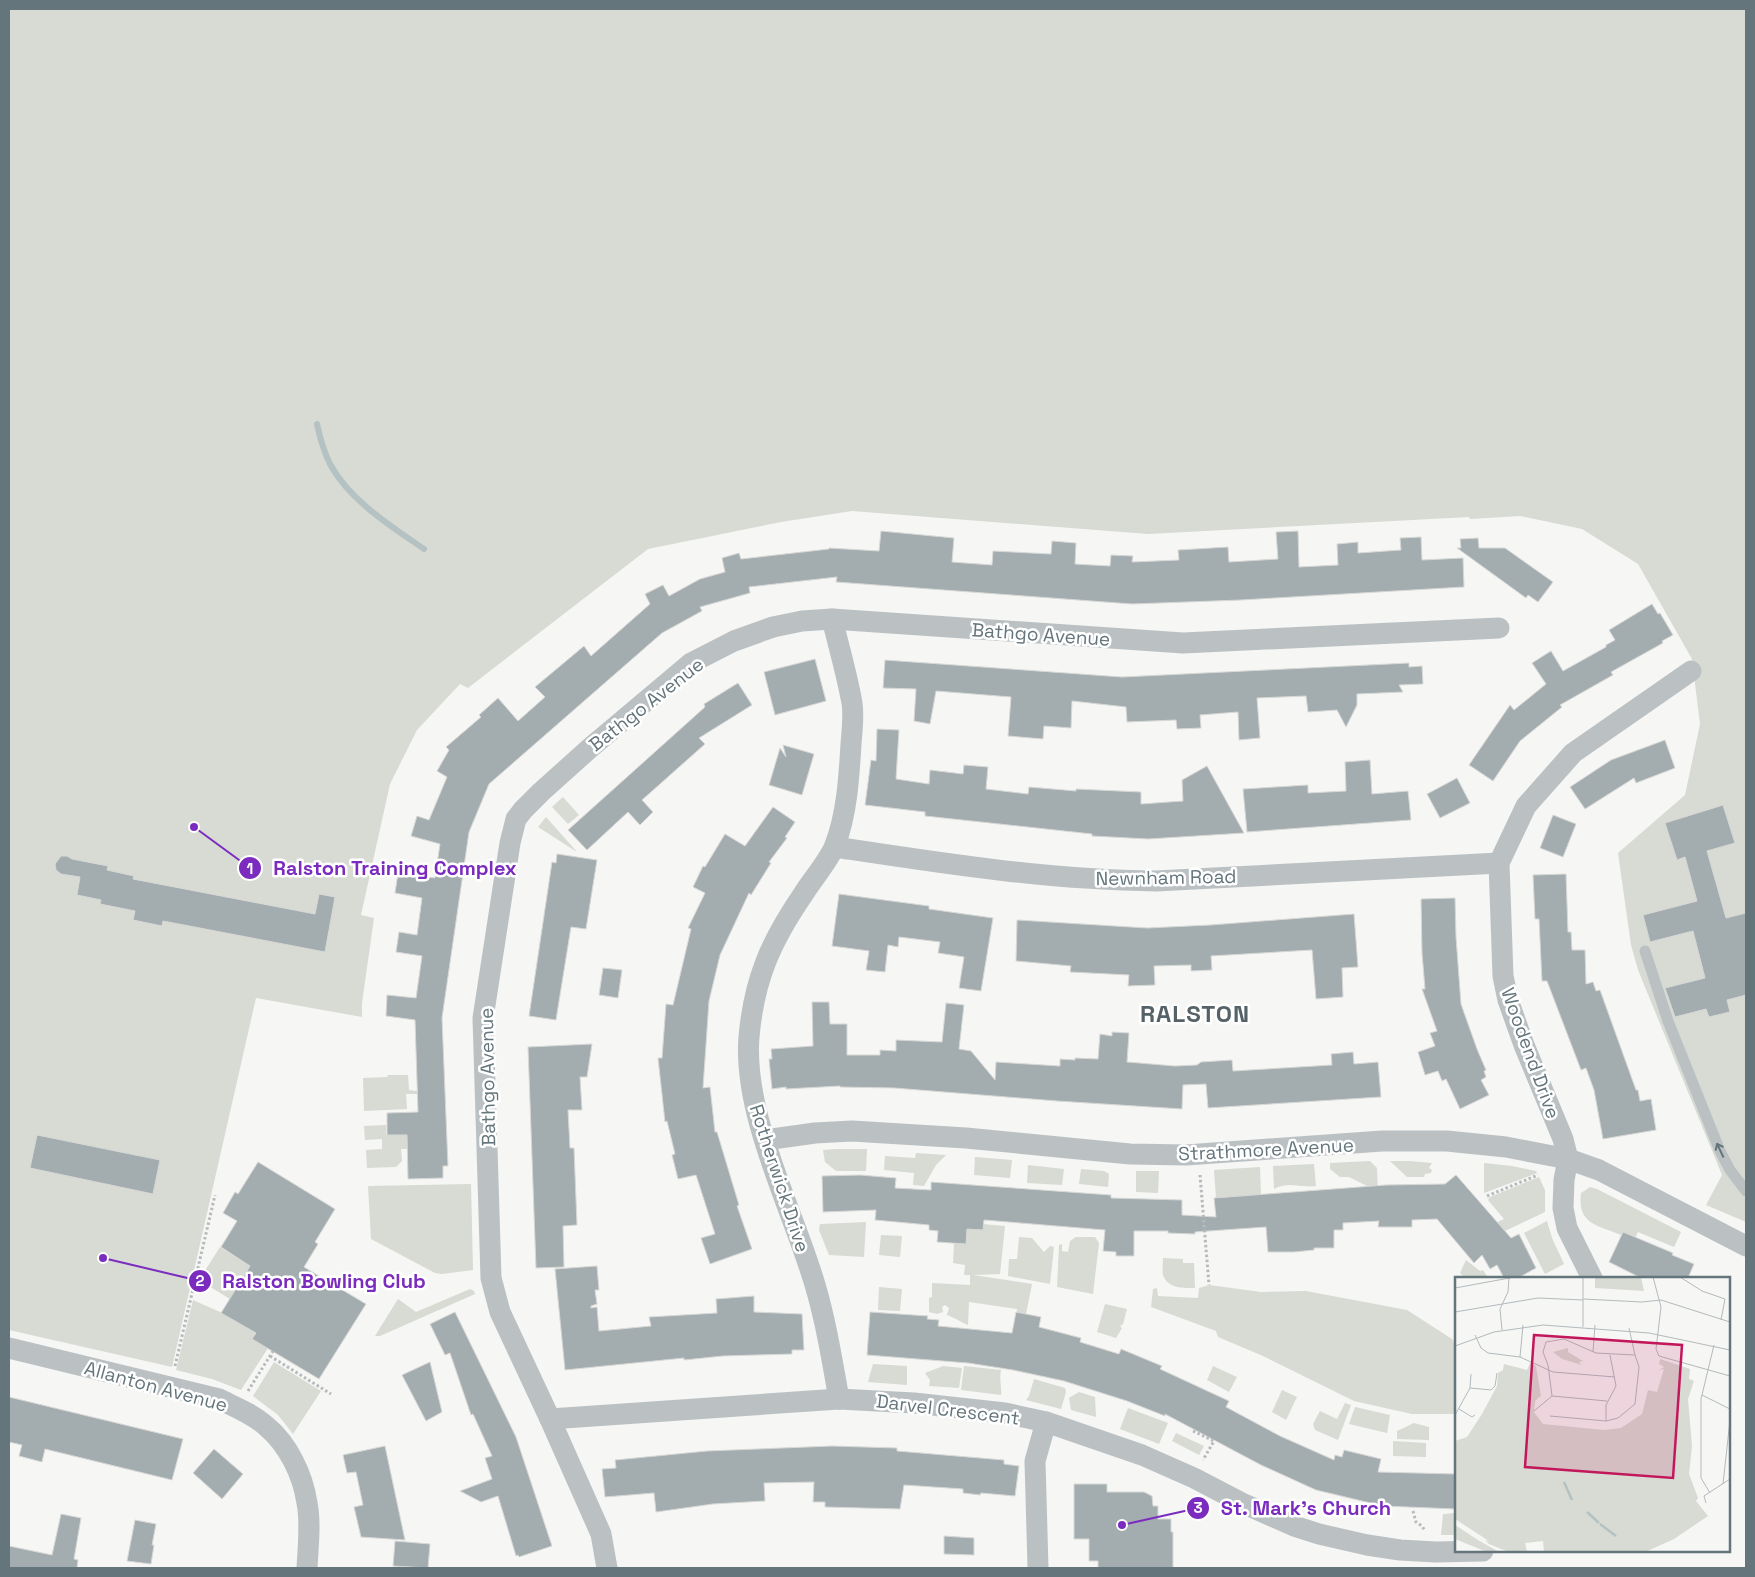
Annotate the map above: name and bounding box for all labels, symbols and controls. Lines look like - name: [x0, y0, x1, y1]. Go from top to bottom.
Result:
- street label: Bathgo Avenue: [971, 617, 1111, 652]
- street label: Bathgo Avenue: [584, 652, 709, 757]
- callout: Ralston Training Complex: [238, 851, 527, 886]
- text: Ralston Training Complex: [273, 855, 517, 881]
- text: 1: [247, 859, 253, 878]
- street label: Newnham Road: [1095, 864, 1237, 891]
- street label: Woodend Drive: [1495, 984, 1566, 1122]
- district label: RALSTON: [1140, 998, 1250, 1029]
- street label: Bathgo Avenue: [474, 1007, 501, 1147]
- street label: Rotherwick Drive: [744, 1101, 815, 1255]
- street label: Strathmore Avenue: [1178, 1132, 1354, 1167]
- one-way arrow: [1715, 1143, 1725, 1158]
- callout: Ralston Bowling Club: [187, 1264, 436, 1299]
- text: Ralston Bowling Club: [222, 1268, 426, 1294]
- text: 2: [196, 1271, 205, 1290]
- inset map: [1455, 1277, 1730, 1552]
- street label: Allanton Avenue: [82, 1355, 230, 1418]
- street label: Darvel Crescent: [875, 1388, 1021, 1431]
- callout: St. Mark's Church: [1185, 1490, 1401, 1525]
- text: St. Mark's Church: [1221, 1495, 1391, 1521]
- text: 3: [1193, 1498, 1203, 1517]

